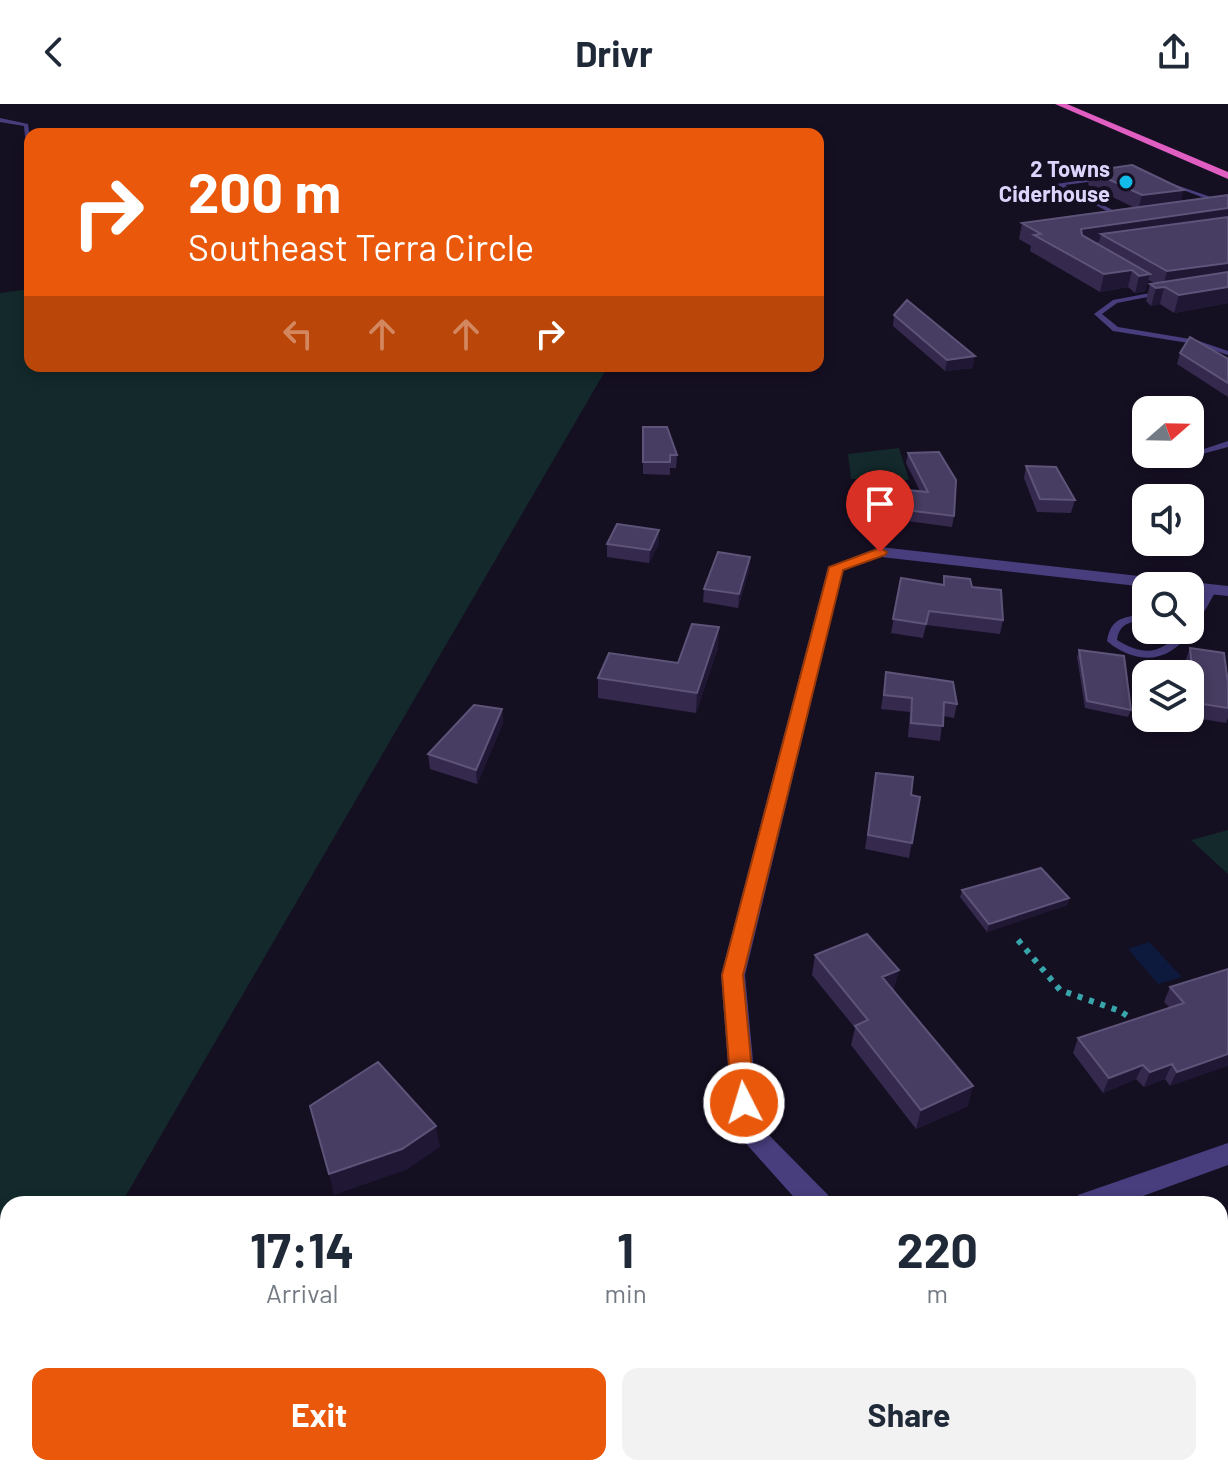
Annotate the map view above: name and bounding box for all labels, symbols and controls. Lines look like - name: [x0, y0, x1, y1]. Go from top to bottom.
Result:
- icon: back: [32, 30, 76, 74]
- icon: share: [1152, 30, 1196, 74]
- text: Drivr: [575, 31, 653, 74]
- place label: 2 Towns Ciderhouse: [999, 155, 1110, 206]
- text: 200 m: [188, 157, 341, 224]
- icon: right: [56, 160, 160, 264]
- marker: 2 Towns Ciderhouse: [1117, 173, 1135, 191]
- text: Southeast Terra Circle: [188, 225, 534, 268]
- icon: left: [276, 312, 320, 356]
- icon: ahead: [360, 312, 404, 356]
- icon: ahead: [444, 312, 488, 356]
- icon: right: [528, 312, 572, 356]
- north arrow: [1132, 396, 1204, 468]
- map controls: [1132, 396, 1204, 732]
- pin: [846, 470, 914, 552]
- icon: arrive: [858, 482, 902, 526]
- button: sound: [1132, 484, 1204, 556]
- button: search: [1132, 572, 1204, 644]
- button: layers: [1132, 660, 1204, 732]
- position arrow: [702, 1061, 786, 1145]
- text: 17:14: [250, 1220, 354, 1278]
- text: 1: [617, 1220, 634, 1278]
- text: 220: [897, 1220, 978, 1278]
- text: Arrival: [266, 1277, 339, 1308]
- text: min: [605, 1277, 647, 1308]
- text: m: [927, 1277, 948, 1308]
- button: Exit: [32, 1368, 606, 1460]
- button: Share: [622, 1368, 1196, 1460]

